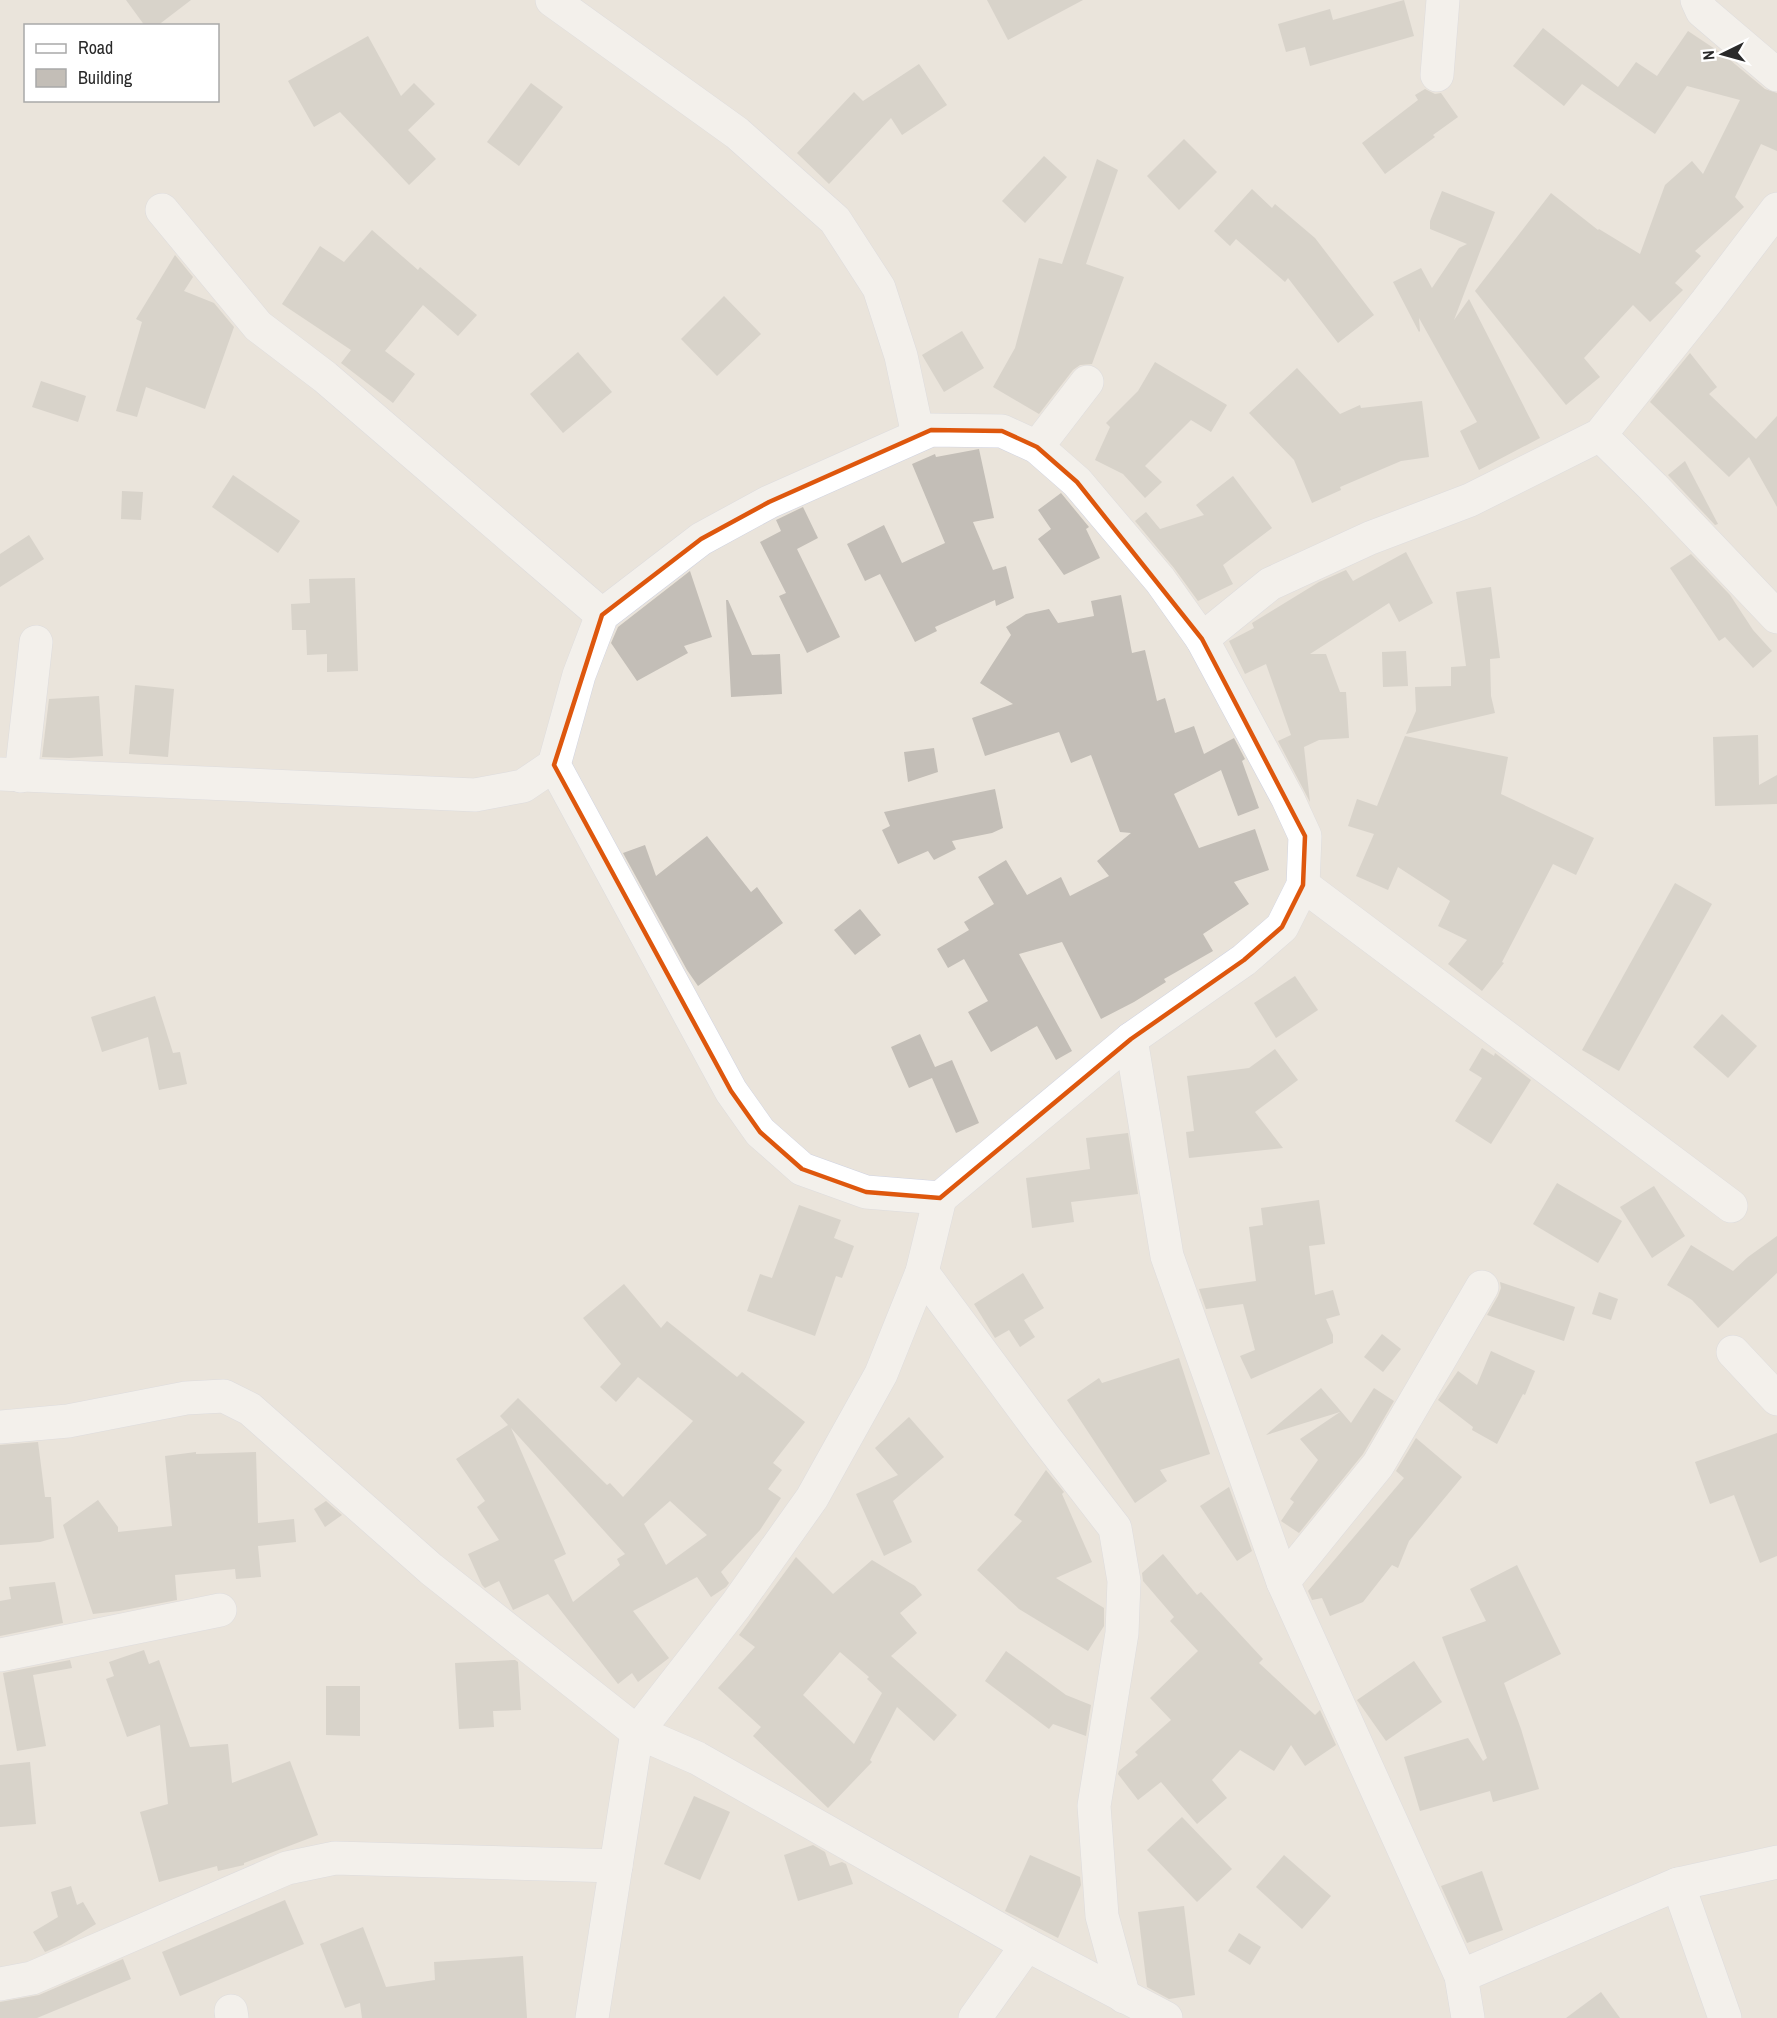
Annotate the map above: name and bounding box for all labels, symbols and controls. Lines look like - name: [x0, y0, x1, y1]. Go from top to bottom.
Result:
- legend: [24, 24, 219, 102]
- north arrow: [1693, 24, 1753, 84]
- text: Road: [78, 35, 113, 60]
- text: N: [1697, 50, 1719, 61]
- text: Building: [78, 65, 133, 90]

